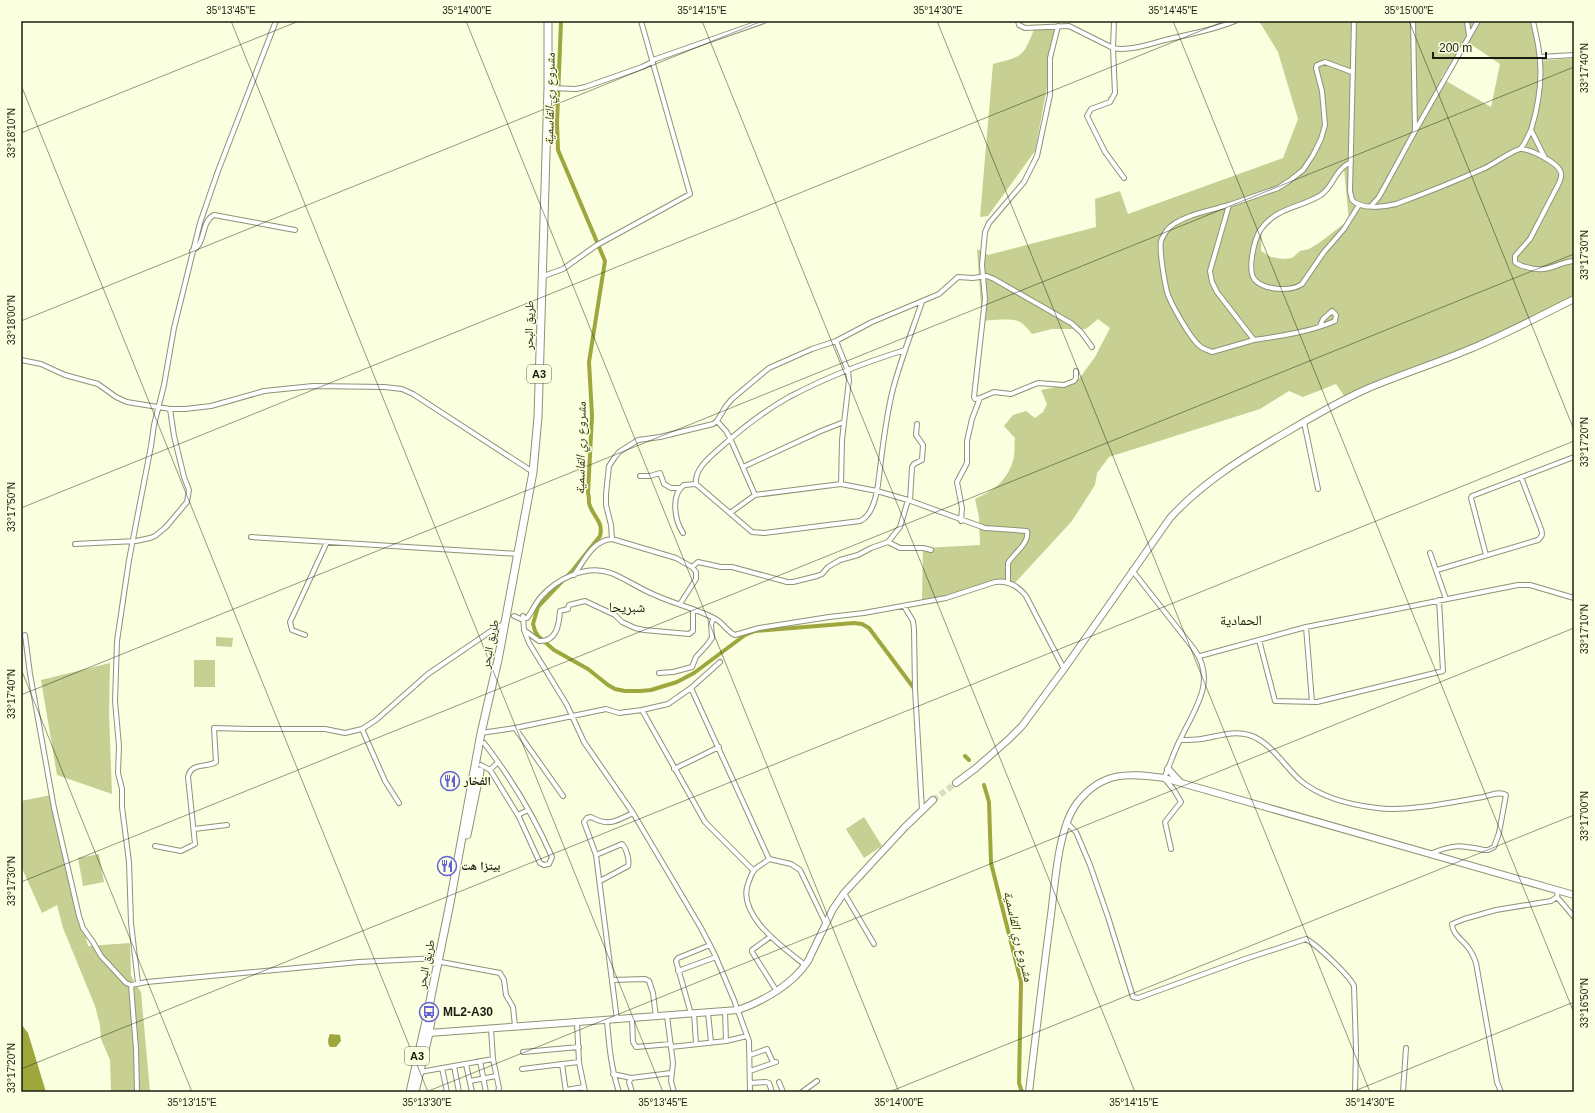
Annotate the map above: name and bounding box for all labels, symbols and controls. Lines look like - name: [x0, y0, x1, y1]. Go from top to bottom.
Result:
- text: 35°13'45"E: [206, 5, 256, 16]
- text: 35°14'00"E: [442, 5, 492, 16]
- text: 35°14'15"E: [677, 5, 727, 16]
- text: 35°14'30"E: [913, 5, 963, 16]
- text: 35°14'45"E: [1148, 5, 1198, 16]
- text: 35°15'00"E: [1384, 5, 1434, 16]
- scale bar: [1433, 34, 1546, 60]
- text: 200 m: [1439, 41, 1472, 55]
- text: 33°17'40"N: [1579, 43, 1590, 93]
- water label: مشروع ري القاسمية: [541, 52, 561, 146]
- text: 33°18'10"N: [6, 108, 17, 158]
- text: 33°17'30"N: [1579, 230, 1590, 280]
- text: 33°18'00"N: [6, 295, 17, 345]
- street label: طريق البحر: [522, 300, 537, 351]
- road number: A3: [527, 365, 551, 383]
- water label: مشروع ري القاسمية: [572, 401, 592, 495]
- text: 33°17'20"N: [1579, 417, 1590, 467]
- text: 33°17'50"N: [6, 482, 17, 532]
- district label: شبريحا: [609, 599, 645, 616]
- text: 33°17'10"N: [1579, 604, 1590, 654]
- district label: الحمادية: [1220, 612, 1262, 628]
- street label: طريق البحر: [478, 618, 502, 671]
- text: 33°17'40"N: [6, 669, 17, 719]
- restaurant icon: الفخار: [439, 770, 461, 792]
- place label: الفخار: [463, 774, 491, 788]
- text: 33°17'00"N: [1579, 791, 1590, 841]
- restaurant icon: بيتزا هت: [436, 855, 458, 877]
- text: 33°17'30"N: [6, 856, 17, 906]
- place label: بيتزا هت: [461, 859, 500, 873]
- water label: مشروع ري القاسمية: [998, 889, 1036, 984]
- street label: طريق البحر: [414, 938, 438, 991]
- text: 33°16'50"N: [1579, 978, 1590, 1028]
- bus stop icon: ML2-A30: [418, 1001, 440, 1023]
- place label: ML2-A30: [443, 1005, 493, 1019]
- text: 33°17'20"N: [6, 1043, 17, 1093]
- road number: A3: [405, 1047, 429, 1065]
- text: 35°13'15"E: [167, 1097, 217, 1108]
- text: 35°13'30"E: [402, 1097, 452, 1108]
- text: 35°13'45"E: [638, 1097, 688, 1108]
- text: 35°14'00"E: [874, 1097, 924, 1108]
- text: 35°14'15"E: [1109, 1097, 1159, 1108]
- text: 35°14'30"E: [1345, 1097, 1395, 1108]

